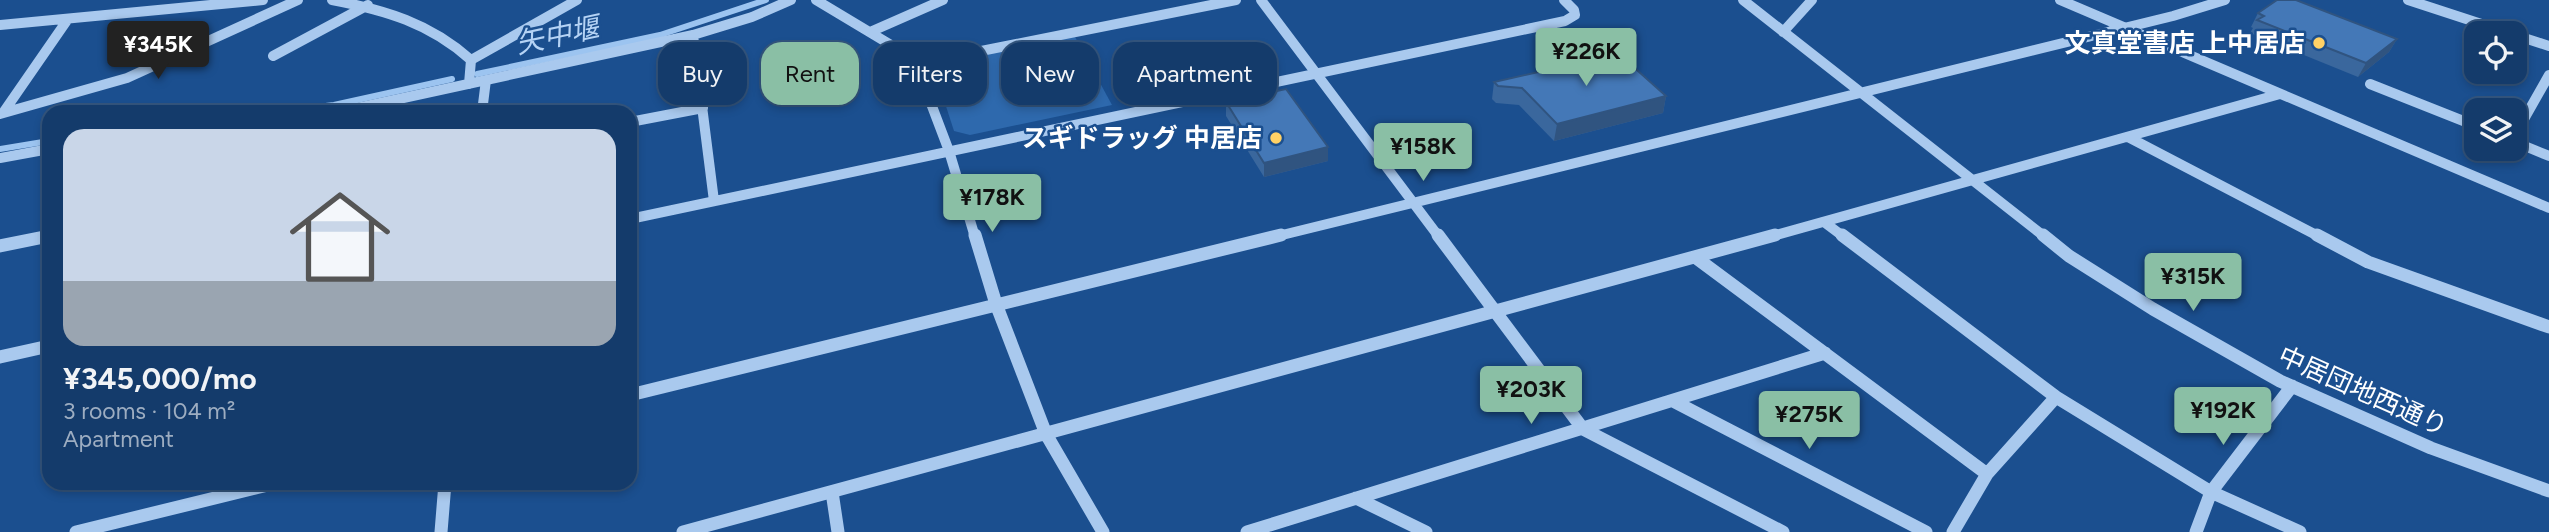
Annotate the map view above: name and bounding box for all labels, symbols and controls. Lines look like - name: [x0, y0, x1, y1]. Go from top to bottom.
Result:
- water label: 矢中堰: [512, 9, 607, 60]
- map controls: [2464, 21, 2527, 161]
- button: locate: [2464, 21, 2527, 84]
- pin: ¥345K: [109, 22, 207, 81]
- place label: 文真堂書店 上中居店: [2065, 27, 2305, 59]
- pin: ¥226K: [1537, 28, 1635, 88]
- text: ¥345K: [123, 30, 193, 58]
- marker: 文真堂書店 上中居店: [2311, 35, 2327, 51]
- text: ¥226K: [1551, 37, 1621, 65]
- chip: Buy: [658, 42, 747, 105]
- chip: Rent: [761, 42, 859, 105]
- chip: Filters: [873, 42, 987, 105]
- chip: New: [1001, 42, 1099, 105]
- chip: Apartment: [1113, 42, 1277, 105]
- button: layers: [2464, 98, 2527, 161]
- place label: スギドラッグ 中居店: [1022, 122, 1262, 154]
- pin: ¥158K: [1374, 124, 1472, 183]
- marker: スギドラッグ 中居店: [1268, 130, 1284, 146]
- text: ¥158K: [1390, 132, 1456, 160]
- icon: home: [277, 174, 403, 300]
- pin: ¥178K: [943, 174, 1041, 234]
- text: ¥178K: [959, 183, 1025, 211]
- pin: ¥315K: [2144, 254, 2242, 313]
- text: ¥315K: [2161, 262, 2225, 290]
- street label: 中居団地西通り: [2273, 339, 2453, 443]
- text: ¥345,000/mo: [63, 360, 257, 397]
- pin: ¥203K: [1482, 366, 1580, 426]
- text: ¥203K: [1496, 375, 1566, 403]
- pin: ¥192K: [2174, 388, 2272, 447]
- pin: ¥275K: [1760, 392, 1858, 451]
- text: ¥192K: [2190, 396, 2256, 424]
- text: 3 rooms · 104 m²: [63, 397, 235, 425]
- text: ¥275K: [1775, 400, 1843, 428]
- text: Apartment: [63, 425, 174, 453]

